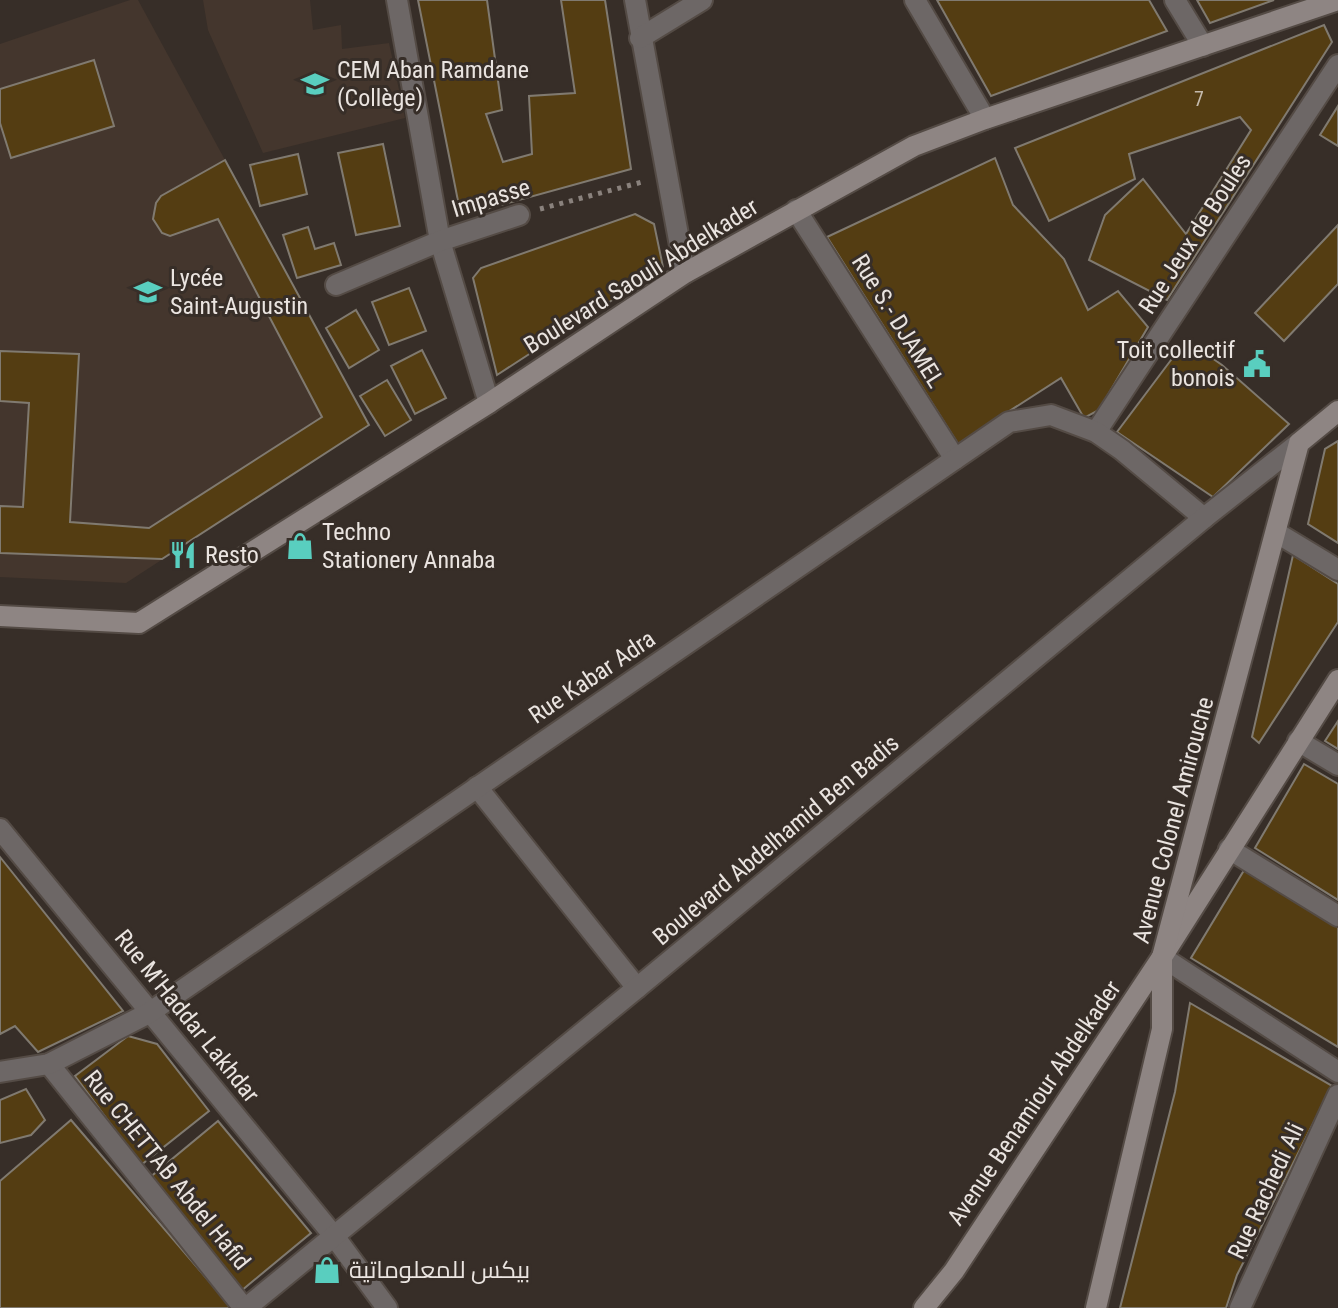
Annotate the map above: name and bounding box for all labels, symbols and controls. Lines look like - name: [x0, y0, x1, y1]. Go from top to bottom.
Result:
- place label: CEM Aban Ramdane (Collège): [337, 56, 529, 112]
- school or university icon: CEM Aban Ramdane (Collège): [300, 69, 330, 99]
- house number: 7: [1194, 87, 1204, 111]
- street label: Rue Jeux de Boules: [1133, 149, 1257, 319]
- street label: Impasse: [448, 173, 534, 223]
- street label: Boulevard Saouli Abdelkader: [519, 192, 763, 360]
- street label: Rue S.- DJAMEL: [846, 249, 950, 393]
- place label: Lycée Saint-Augustin: [170, 264, 308, 320]
- school or university icon: Lycée Saint-Augustin: [133, 277, 163, 307]
- place label: Toit collectif bonois: [1117, 336, 1235, 392]
- public building icon: Toit collectif bonois: [1242, 349, 1272, 379]
- place label: Techno Stationery Annaba: [322, 518, 496, 574]
- shop icon: Techno Stationery Annaba: [285, 531, 315, 561]
- restaurant icon: Resto: [168, 540, 198, 570]
- place label: Resto: [205, 541, 259, 569]
- street label: Rue Kabar Adra: [524, 625, 660, 729]
- street label: Avenue Colonel Amirouche: [1127, 694, 1219, 946]
- street label: Boulevard Abdelhamid Ben Badis: [647, 729, 905, 951]
- street label: Rue M'Haddar Lakhdar: [109, 924, 265, 1108]
- street label: Avenue Benamiour Abdelkader: [942, 975, 1126, 1231]
- street label: Rue CHETTAB Abdel Hafid: [78, 1065, 256, 1275]
- street label: Rue Rachedi Ali: [1222, 1118, 1310, 1264]
- shop icon: بيكس للمعلوماتية: [312, 1255, 342, 1285]
- place label: بيكس للمعلوماتية: [349, 1256, 530, 1284]

